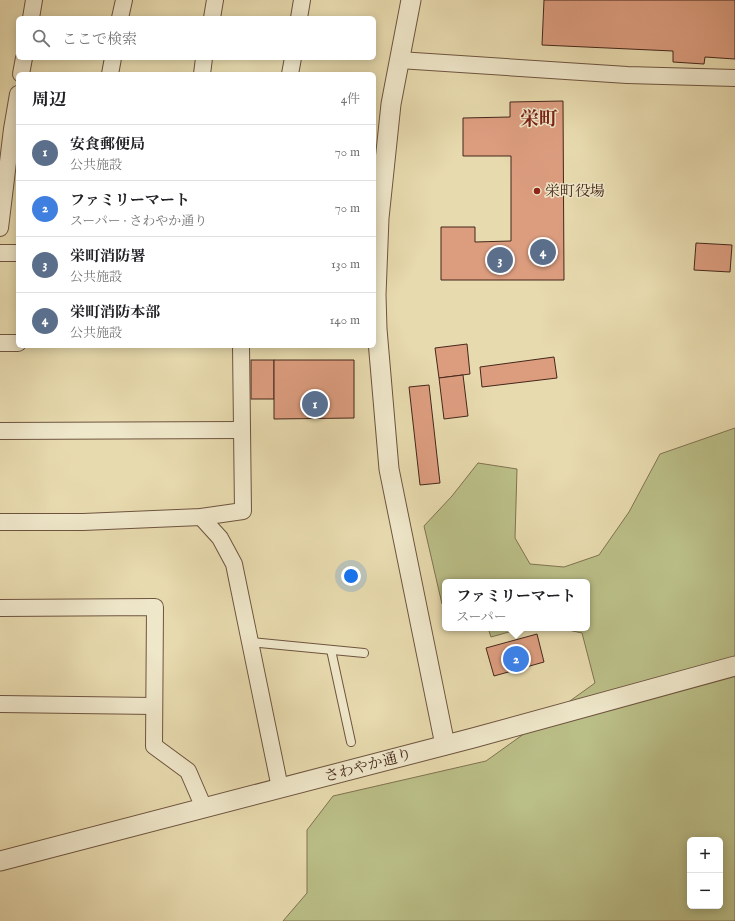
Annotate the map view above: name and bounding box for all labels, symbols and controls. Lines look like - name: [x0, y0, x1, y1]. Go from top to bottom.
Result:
- search box: [16, 16, 376, 60]
- icon: search: [30, 27, 52, 49]
- text: ここで検索: [62, 30, 137, 49]
- text: 周辺: [32, 90, 66, 111]
- text: 4件: [341, 91, 360, 108]
- district label: 栄町: [520, 108, 558, 132]
- text: 安食郵便局: [70, 135, 145, 154]
- text: 1: [43, 144, 47, 161]
- text: 70 m: [335, 144, 360, 161]
- text: 公共施設: [70, 157, 122, 174]
- place label: 栄町役場: [545, 182, 605, 201]
- marker: 栄町役場: [532, 186, 542, 196]
- text: ファミリーマート: [70, 191, 190, 210]
- text: 2: [42, 200, 48, 217]
- text: 70 m: [335, 200, 360, 217]
- text: スーパー · さわやか通り: [70, 213, 207, 230]
- pin: 4: [530, 237, 556, 267]
- pin: 3: [487, 245, 513, 275]
- text: 栄町消防署: [70, 247, 145, 266]
- text: 3: [43, 256, 47, 273]
- text: 130 m: [331, 256, 360, 273]
- text: 公共施設: [70, 269, 122, 286]
- text: 栄町消防本部: [70, 303, 160, 322]
- text: 4: [42, 312, 48, 329]
- text: 140 m: [330, 312, 360, 329]
- text: 公共施設: [70, 325, 122, 342]
- pin: 1: [302, 389, 328, 419]
- your location: [341, 566, 361, 586]
- popup: [442, 579, 590, 631]
- text: ファミリーマート: [456, 587, 576, 606]
- text: スーパー: [456, 609, 507, 626]
- pin: 2: [503, 644, 529, 674]
- street label: さわやか通り: [322, 745, 414, 786]
- map controls: [687, 837, 723, 909]
- button: +: [687, 837, 723, 873]
- button: −: [687, 873, 723, 909]

